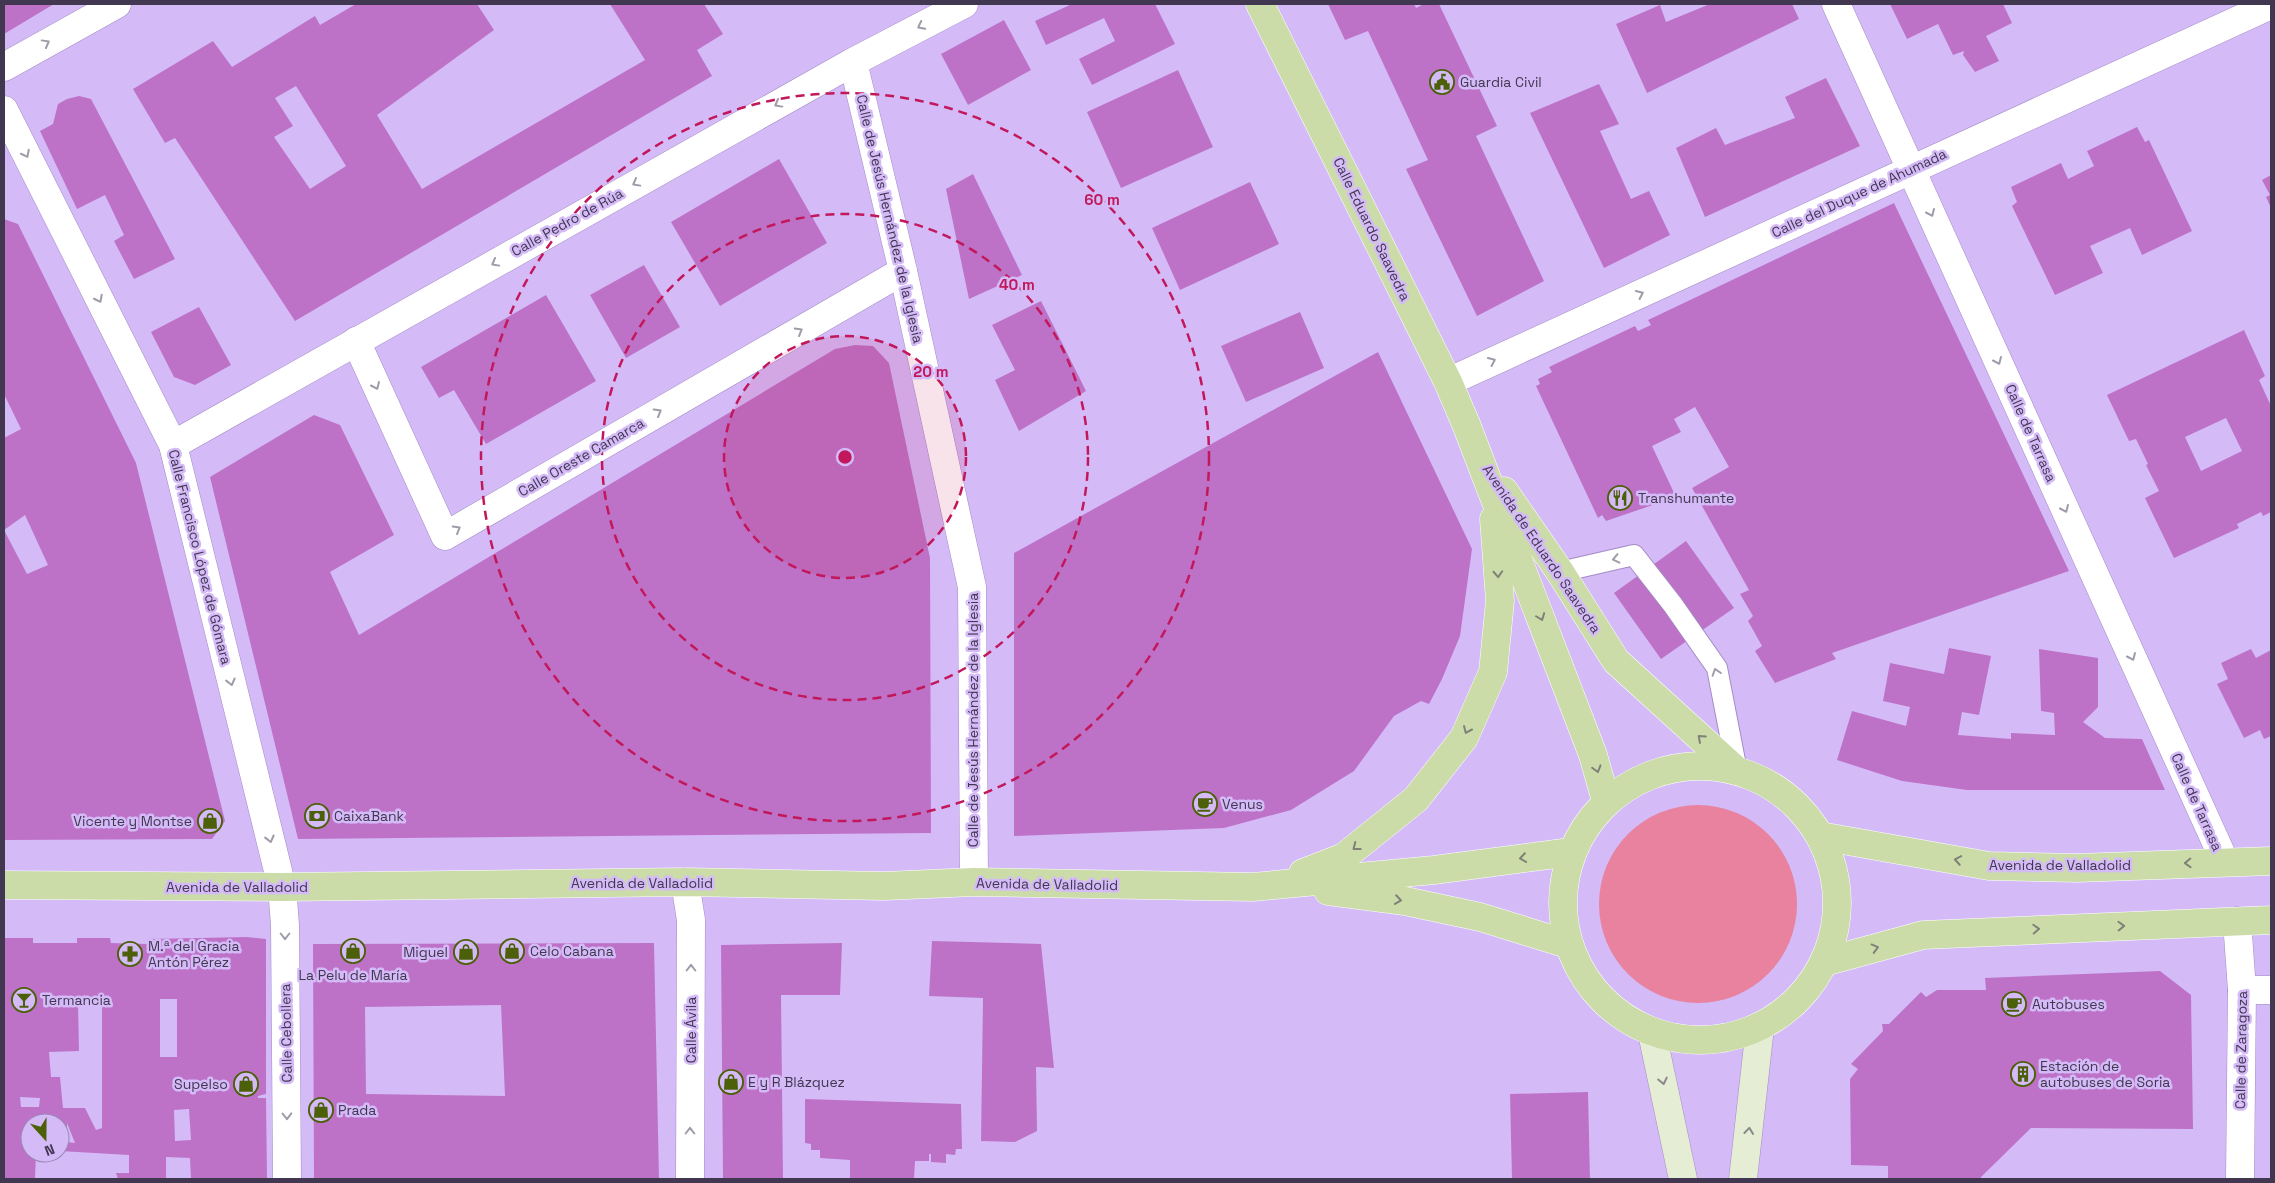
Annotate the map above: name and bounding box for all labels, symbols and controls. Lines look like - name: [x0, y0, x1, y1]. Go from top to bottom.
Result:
- one-way arrow: [917, 20, 926, 30]
- one-way arrow: [41, 40, 50, 50]
- public building icon: Guardia Civil: [1429, 69, 1455, 95]
- place label: Guardia Civil: [1460, 73, 1542, 91]
- street label: Calle de Jesús Hernández de la Iglesia: [853, 93, 927, 345]
- one-way arrow: [774, 97, 783, 107]
- street label: Calle del Duque de Ahumada: [1769, 144, 1949, 242]
- one-way arrow: [20, 149, 30, 158]
- street label: Calle Eduardo Saavedra: [1329, 154, 1415, 304]
- one-way arrow: [633, 177, 642, 187]
- street label: Calle Pedro de Rúa: [508, 184, 626, 260]
- text: 60 m: [1084, 190, 1120, 209]
- one-way arrow: [1925, 208, 1936, 217]
- one-way arrow: [491, 257, 500, 267]
- text: 40 m: [999, 275, 1035, 294]
- one-way arrow: [1635, 289, 1644, 300]
- one-way arrow: [93, 294, 103, 303]
- one-way arrow: [793, 327, 802, 337]
- one-way arrow: [1992, 356, 2003, 365]
- one-way arrow: [1487, 357, 1496, 368]
- text: 20 m: [913, 362, 949, 381]
- one-way arrow: [370, 381, 381, 390]
- street label: Calle de Tarrasa: [2001, 381, 2061, 485]
- one-way arrow: [653, 409, 662, 419]
- street label: Calle Oreste Camarca: [515, 414, 647, 500]
- street label: Calle Francisco López de Gómara: [165, 448, 235, 666]
- centre of rings: [836, 448, 854, 466]
- street label: Avenida de Eduardo Saavedra: [1479, 461, 1605, 637]
- restaurant icon: Transhumante: [1607, 485, 1633, 511]
- place label: Transhumante: [1638, 489, 1734, 507]
- one-way arrow: [2059, 504, 2070, 513]
- one-way arrow: [452, 525, 461, 535]
- one-way arrow: [1611, 553, 1620, 564]
- one-way arrow: [1493, 570, 1504, 578]
- street label: Calle de Jesús Hernández de la Iglesia: [964, 593, 982, 847]
- one-way arrow: [1535, 612, 1545, 621]
- one-way arrow: [2126, 652, 2136, 661]
- one-way arrow: [1712, 668, 1722, 677]
- one-way arrow: [225, 677, 236, 686]
- one-way arrow: [1463, 725, 1474, 734]
- one-way arrow: [1698, 735, 1707, 744]
- street label: Calle de Tarrasa: [2167, 750, 2227, 854]
- one-way arrow: [1591, 765, 1601, 773]
- cafe icon: Venus: [1192, 791, 1218, 817]
- place label: Venus: [1222, 795, 1263, 813]
- bank icon: CaixaBank: [304, 803, 330, 829]
- place label: CaixaBank: [334, 807, 405, 825]
- shop icon: Vicente y Montse: [197, 808, 223, 834]
- place label: Vicente y Montse: [73, 812, 192, 830]
- one-way arrow: [264, 835, 275, 844]
- one-way arrow: [1353, 841, 1362, 849]
- one-way arrow: [1519, 852, 1527, 863]
- one-way arrow: [1954, 856, 1963, 866]
- street label: Avenida de Valladolid: [1989, 856, 2131, 874]
- one-way arrow: [2183, 858, 2191, 869]
- street label: Avenida de Valladolid: [571, 874, 713, 892]
- street label: Avenida de Valladolid: [976, 874, 1118, 894]
- street label: Avenida de Valladolid: [166, 878, 308, 896]
- one-way arrow: [1394, 894, 1402, 905]
- one-way arrow: [2117, 920, 2125, 931]
- one-way arrow: [2032, 924, 2040, 935]
- one-way arrow: [280, 932, 290, 940]
- place label: M.ª del Gracia Antón Pérez: [148, 937, 239, 971]
- shop icon: La Pelu de María: [340, 938, 366, 964]
- shop icon: Celo Cabana: [499, 938, 525, 964]
- shop icon: Miguel: [453, 939, 479, 965]
- pharmacy icon: M.ª del Gracia Antón Pérez: [117, 941, 143, 967]
- place label: Celo Cabana: [530, 942, 614, 960]
- place label: Miguel: [403, 943, 448, 961]
- one-way arrow: [1871, 943, 1880, 954]
- one-way arrow: [686, 964, 696, 972]
- place label: La Pelu de María: [298, 966, 408, 984]
- street label: Calle Cebollera: [276, 983, 296, 1083]
- bar icon: Termancia: [11, 987, 37, 1013]
- place label: Termancia: [42, 991, 111, 1009]
- cafe icon: Autobuses: [2001, 991, 2027, 1017]
- street label: Calle de Zaragoza: [2231, 991, 2251, 1109]
- place label: Autobuses: [2032, 995, 2105, 1013]
- street label: Calle Ávila: [682, 997, 700, 1063]
- place label: Estación de autobuses de Soria: [2040, 1057, 2170, 1091]
- building icon: Estación de autobuses de Soria: [2010, 1061, 2036, 1087]
- shop icon: E y R Blázquez: [718, 1069, 744, 1095]
- shop icon: Supelso: [233, 1071, 259, 1097]
- place label: E y R Blázquez: [748, 1073, 845, 1091]
- place label: Supelso: [174, 1075, 228, 1093]
- one-way arrow: [1657, 1076, 1667, 1085]
- shop icon: Prada: [308, 1097, 334, 1123]
- place label: Prada: [338, 1101, 376, 1119]
- one-way arrow: [281, 1112, 292, 1120]
- north arrow: [20, 1113, 70, 1163]
- one-way arrow: [685, 1126, 695, 1134]
- one-way arrow: [1743, 1126, 1754, 1134]
- text: N: [42, 1140, 57, 1160]

